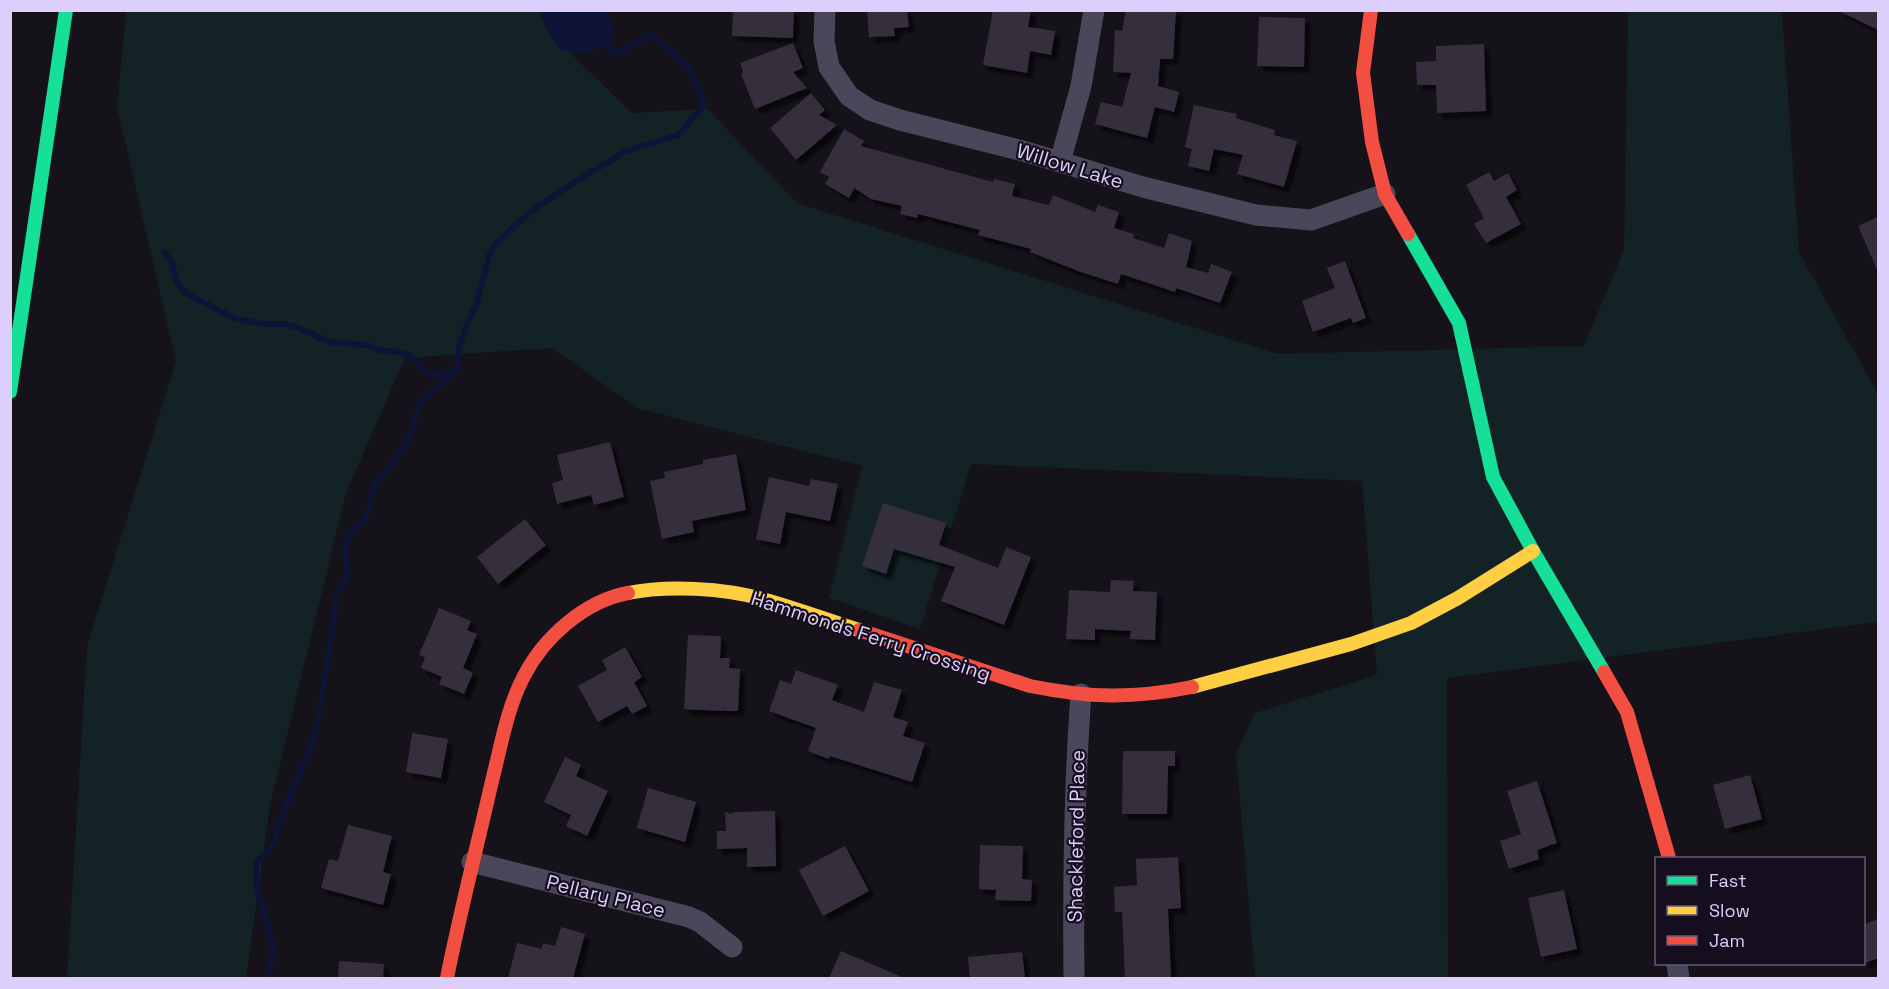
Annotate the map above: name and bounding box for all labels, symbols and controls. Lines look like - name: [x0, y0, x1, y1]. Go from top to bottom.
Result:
- street label: Willow Lake: [1014, 137, 1126, 195]
- street label: Hammonds Ferry Crossing: [748, 585, 994, 687]
- street label: Shackleford Place: [1061, 749, 1091, 923]
- legend: [1655, 857, 1865, 965]
- street label: Pellary Place: [544, 869, 668, 923]
- text: Fast: [1709, 869, 1746, 892]
- text: Slow: [1709, 899, 1750, 922]
- text: Jam: [1709, 929, 1745, 952]

